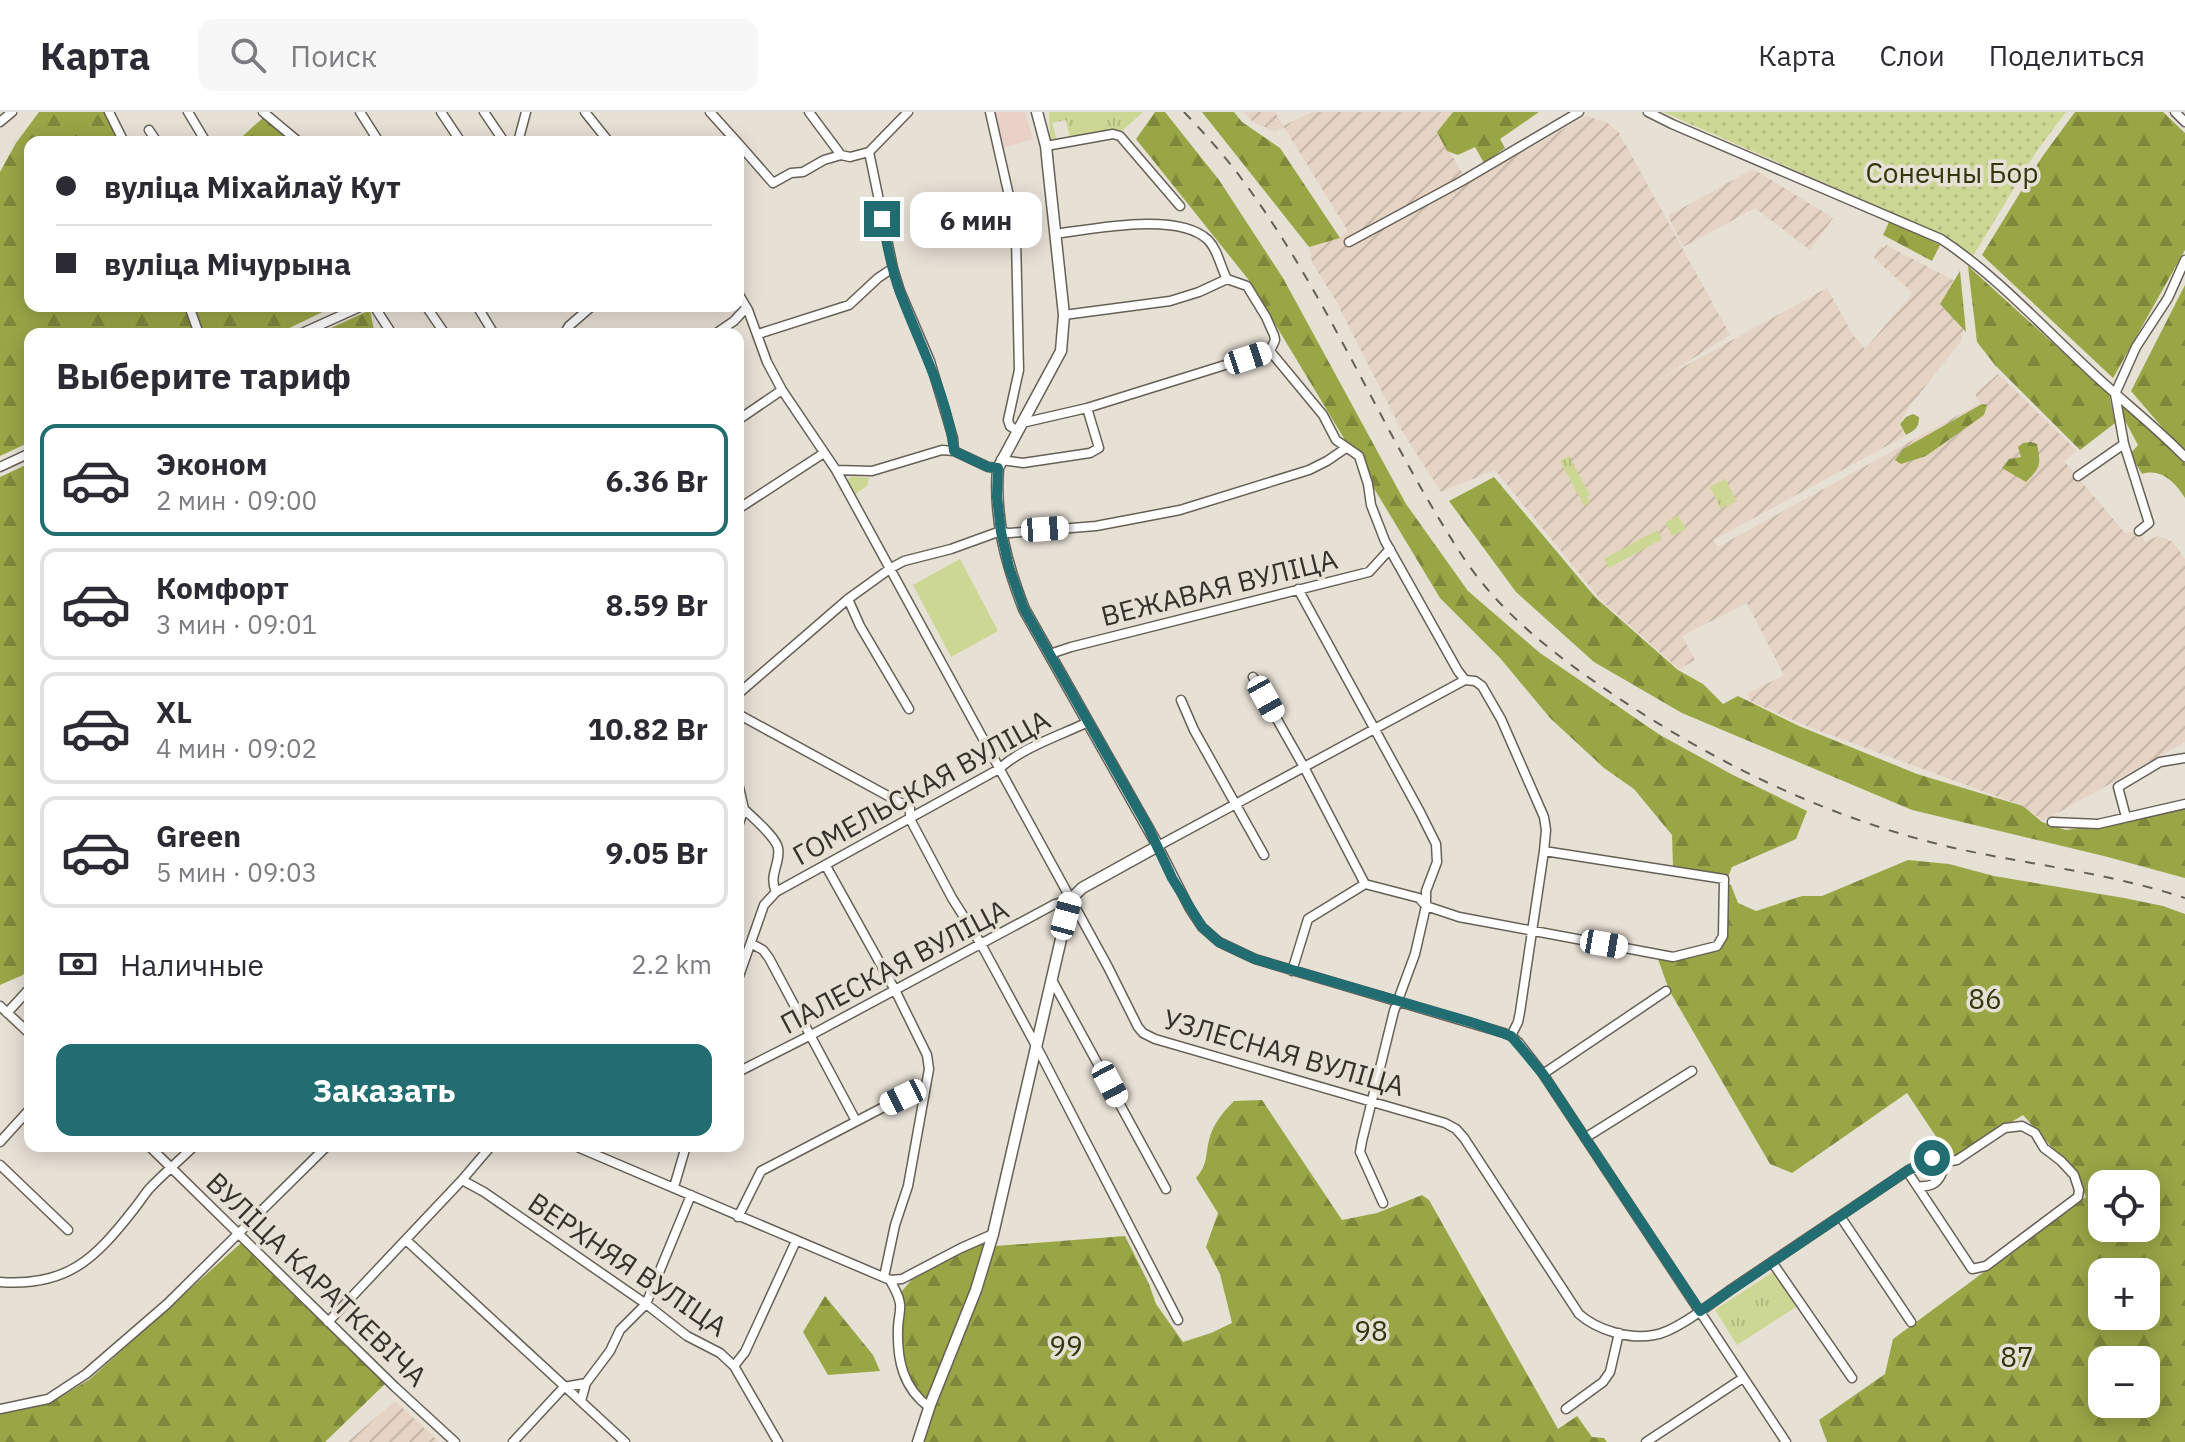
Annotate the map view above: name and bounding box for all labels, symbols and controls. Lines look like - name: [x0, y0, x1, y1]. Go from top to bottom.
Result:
- search box: [198, 19, 758, 91]
- text: Карта: [40, 31, 150, 80]
- icon: search: [226, 33, 270, 77]
- text: Поиск: [290, 36, 377, 75]
- text: Карта: [1758, 37, 1835, 74]
- text: Слои: [1879, 37, 1945, 74]
- text: Поделиться: [1989, 37, 2145, 74]
- park label: Сонечны Бор: [1865, 154, 2039, 191]
- text: вуліца Міхайлаў Кут: [104, 167, 401, 206]
- callout: 6 мин: [910, 191, 1042, 247]
- route end: [864, 201, 900, 237]
- text: 6 мин: [940, 203, 1012, 237]
- text: вуліца Мічурына: [104, 244, 351, 283]
- car: [1221, 339, 1275, 377]
- text: Выберите тариф: [56, 352, 351, 399]
- icon: car: [60, 444, 132, 516]
- text: Эконом: [156, 444, 267, 483]
- text: 6.36 Br: [605, 461, 708, 500]
- text: 2 мин · 09:00: [156, 483, 317, 517]
- car: [1020, 515, 1070, 543]
- street label: ВЕЖАВАЯ ВУЛІЦА: [1097, 540, 1341, 634]
- icon: car: [60, 568, 132, 640]
- text: Комфорт: [156, 568, 289, 607]
- text: 8.59 Br: [605, 585, 708, 624]
- text: 3 мин · 09:01: [156, 607, 317, 641]
- car: [1244, 672, 1288, 726]
- icon: car: [60, 692, 132, 764]
- text: XL: [156, 692, 192, 731]
- street label: ГОМЕЛЬСКАЯ ВУЛІЦА: [786, 701, 1056, 873]
- text: 10.82 Br: [587, 709, 708, 748]
- text: 4 мин · 09:02: [156, 731, 317, 765]
- icon: car: [60, 816, 132, 888]
- text: Green: [156, 816, 241, 855]
- text: 9.05 Br: [605, 833, 708, 872]
- text: 5 мин · 09:03: [156, 855, 317, 889]
- street label: ПАЛЕСКАЯ ВУЛІЦА: [774, 890, 1015, 1042]
- car: [1048, 890, 1084, 942]
- car: [1578, 928, 1630, 960]
- icon: cash: [56, 942, 100, 986]
- text: Наличные: [120, 945, 264, 984]
- text: 2.2 km: [631, 947, 712, 981]
- park label: 86: [1968, 980, 2002, 1017]
- street label: УЗЛЕСНАЯ ВУЛІЦА: [1159, 1000, 1409, 1104]
- button: Заказать: [56, 1044, 712, 1136]
- car: [1088, 1057, 1132, 1111]
- car: [876, 1076, 930, 1118]
- route start: [1914, 1140, 1950, 1176]
- street label: ВУЛІЦА КАРАТКЕВІЧА: [199, 1164, 435, 1394]
- map controls: [2088, 1170, 2160, 1418]
- button: locate: [2088, 1170, 2160, 1242]
- street label: ВЕРХНЯЯ ВУЛІЦА: [521, 1184, 735, 1344]
- button: +: [2088, 1258, 2160, 1330]
- park label: 98: [1354, 1312, 1388, 1349]
- park label: 99: [1049, 1327, 1083, 1364]
- park label: 87: [2000, 1338, 2034, 1375]
- button: −: [2088, 1346, 2160, 1418]

